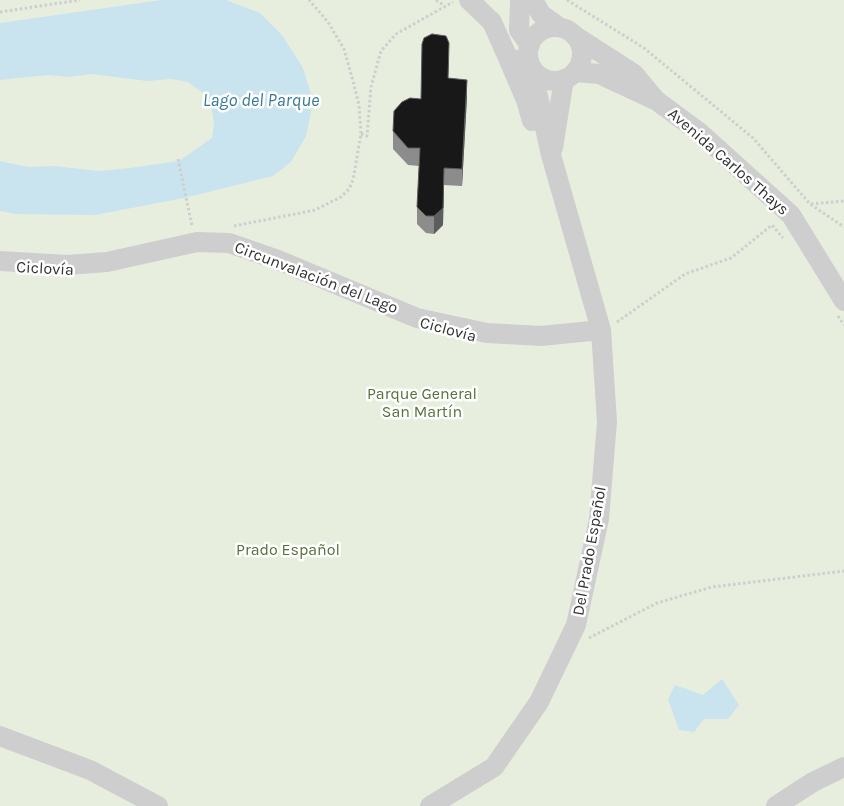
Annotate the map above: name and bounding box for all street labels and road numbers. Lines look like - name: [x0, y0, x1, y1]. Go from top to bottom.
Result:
- street label: Avenida Carlos Thays: [664, 104, 792, 220]
- street label: Circunvalación del Lago: [232, 238, 400, 318]
- street label: Ciclovía: [16, 258, 74, 280]
- street label: Ciclovía: [418, 313, 478, 347]
- street label: Del Prado Español: [569, 485, 611, 617]

